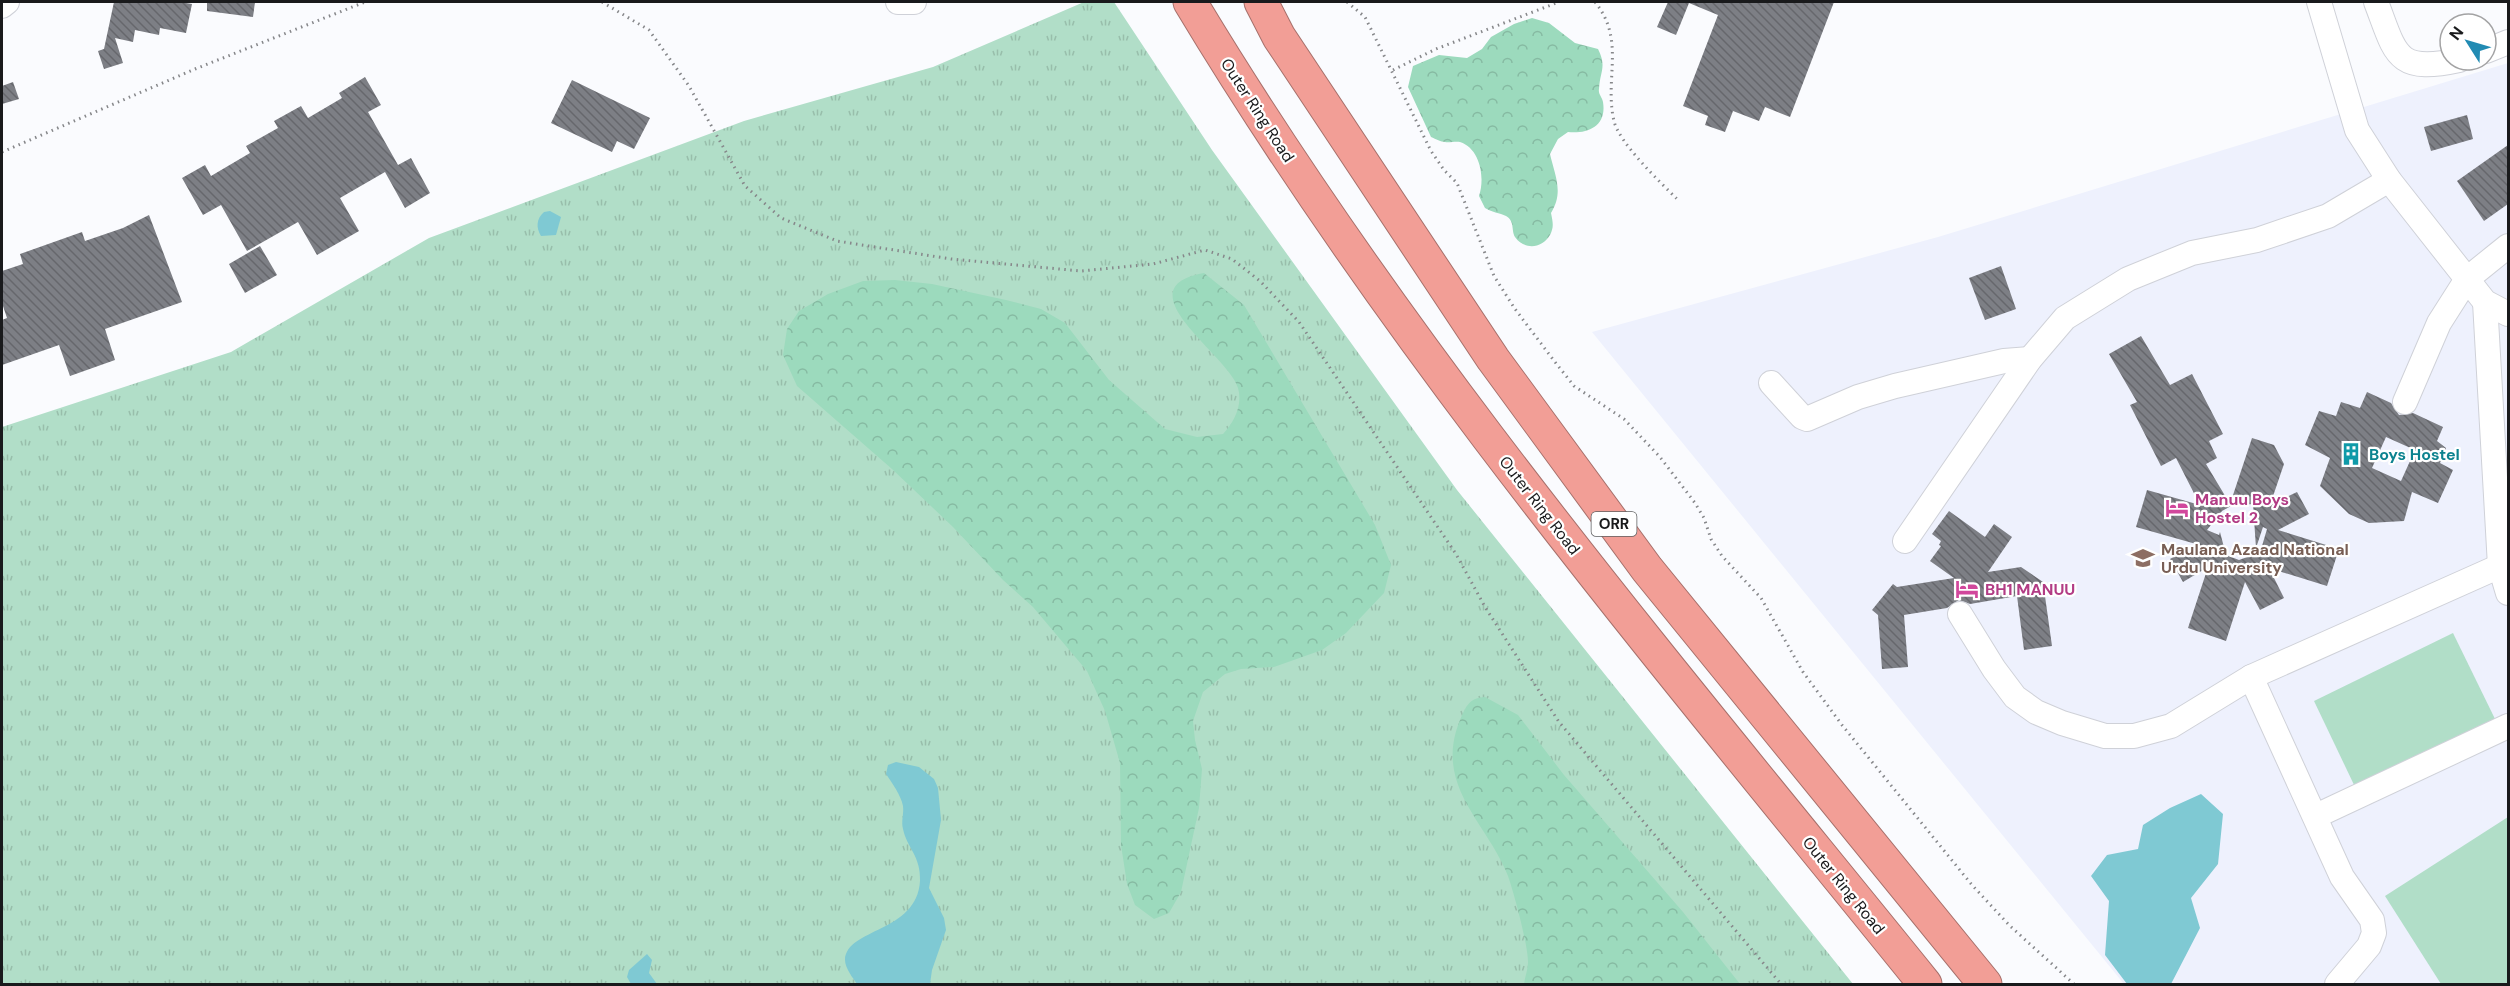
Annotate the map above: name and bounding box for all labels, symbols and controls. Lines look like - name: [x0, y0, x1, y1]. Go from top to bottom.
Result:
- north arrow: [2438, 12, 2498, 72]
- text: N: [2445, 22, 2468, 44]
- street label: Outer Ring Road: [1216, 54, 1299, 166]
- building icon: Boys Hostel: [2338, 441, 2364, 467]
- place label: Boys Hostel: [2369, 444, 2460, 465]
- street label: Outer Ring Road: [1494, 452, 1585, 559]
- place label: Manuu Boys Hostel 2: [2195, 489, 2289, 528]
- hotel icon: Manuu Boys Hostel 2: [2164, 495, 2190, 521]
- road number: ORR: [1592, 512, 1636, 536]
- place label: Maulana Azaad National Urdu University: [2161, 539, 2349, 578]
- school or university icon: Maulana Azaad National Urdu University: [2130, 545, 2156, 571]
- hotel icon: BH1 MANUU: [1954, 576, 1980, 602]
- place label: BH1 MANUU: [1985, 579, 2075, 600]
- street label: Outer Ring Road: [1798, 832, 1889, 938]

